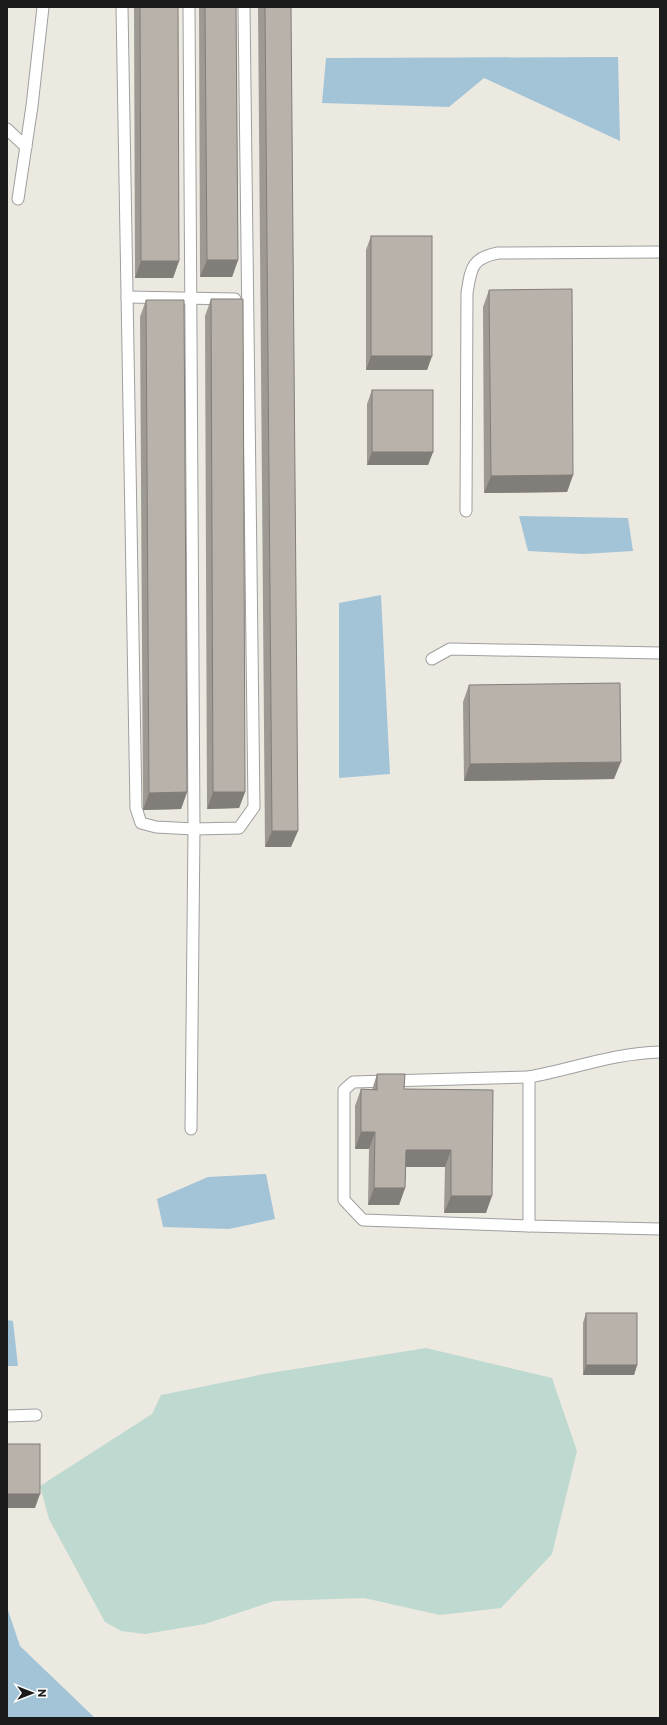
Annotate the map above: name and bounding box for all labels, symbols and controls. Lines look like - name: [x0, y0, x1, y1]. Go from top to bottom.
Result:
- north arrow: [12, 1673, 52, 1713]
- text: N: [36, 1689, 49, 1697]

